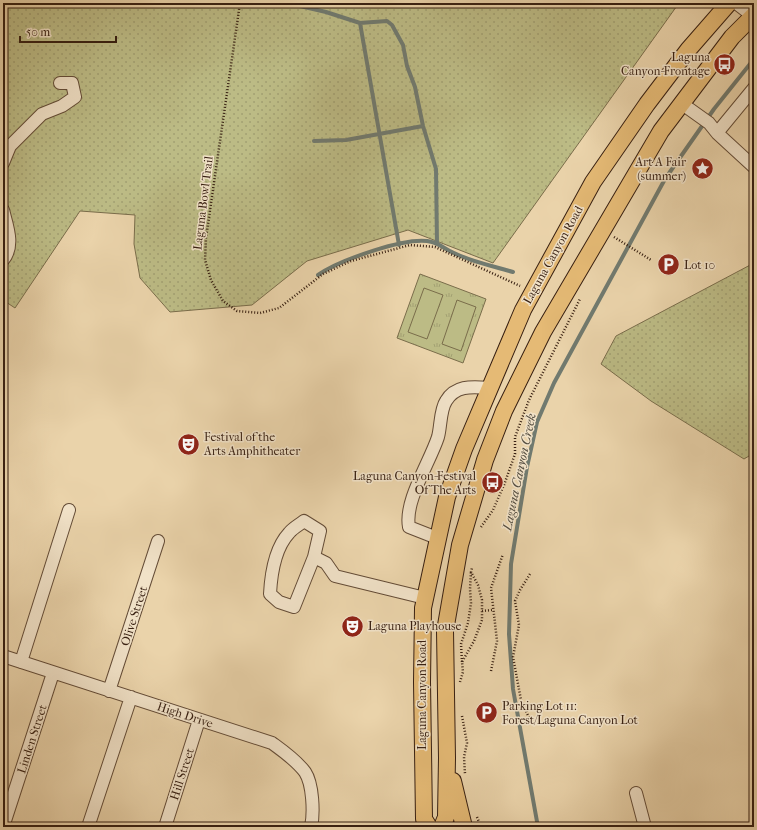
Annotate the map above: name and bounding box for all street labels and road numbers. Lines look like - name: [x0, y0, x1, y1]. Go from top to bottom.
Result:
- street label: Laguna Bowl Trail: [190, 155, 216, 251]
- street label: Laguna Canyon Road: [520, 203, 586, 306]
- street label: Olive Street: [118, 584, 150, 648]
- street label: Laguna Canyon Road: [415, 640, 429, 750]
- street label: High Drive: [155, 699, 215, 731]
- street label: Linden Street: [14, 702, 50, 775]
- street label: Hill Street: [167, 746, 197, 802]

